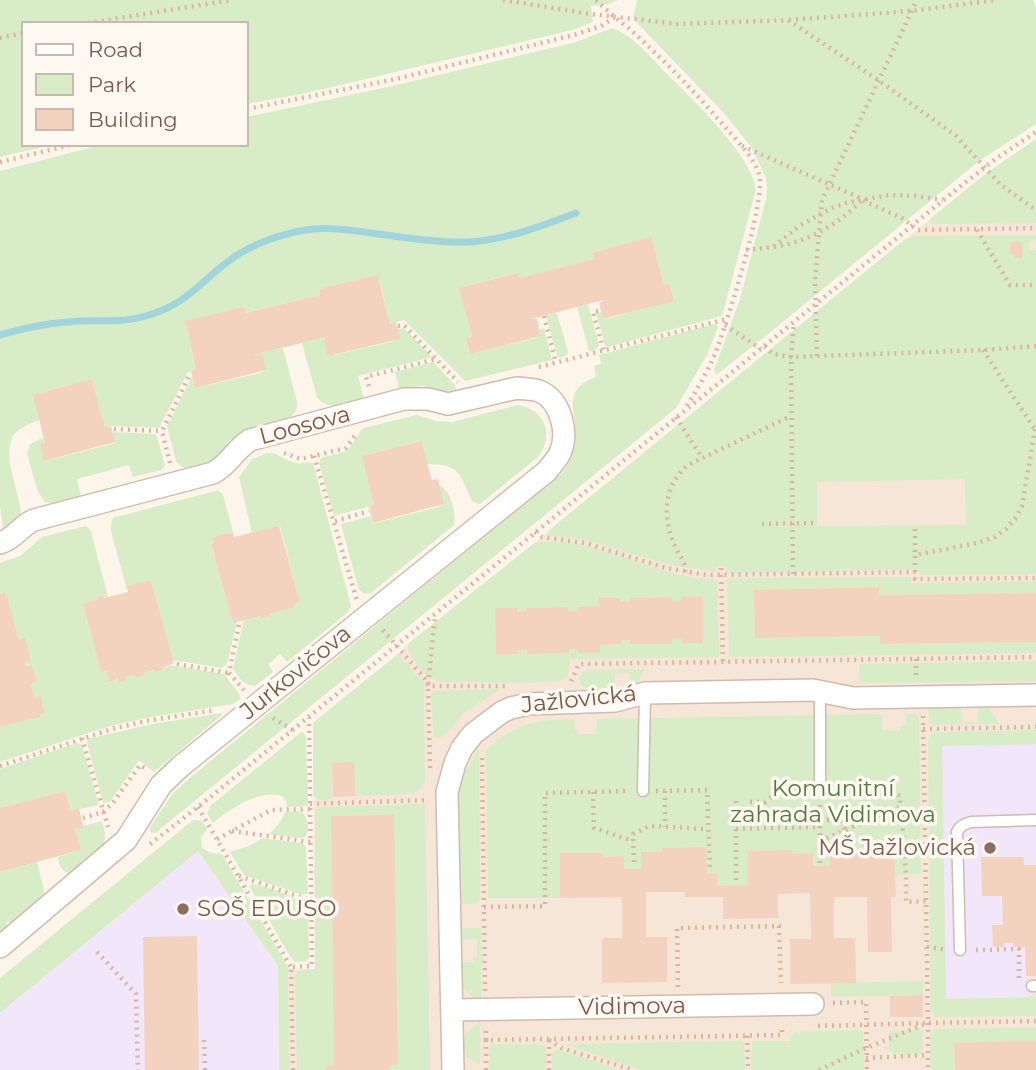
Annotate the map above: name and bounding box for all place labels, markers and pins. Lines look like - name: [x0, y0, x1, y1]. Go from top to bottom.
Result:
- place label: MŠ Jažlovická: [818, 834, 976, 862]
- marker: MŠ Jažlovická: [982, 840, 998, 856]
- place label: SOŠ EDUSO: [197, 895, 337, 923]
- marker: SOŠ EDUSO: [175, 901, 191, 917]

